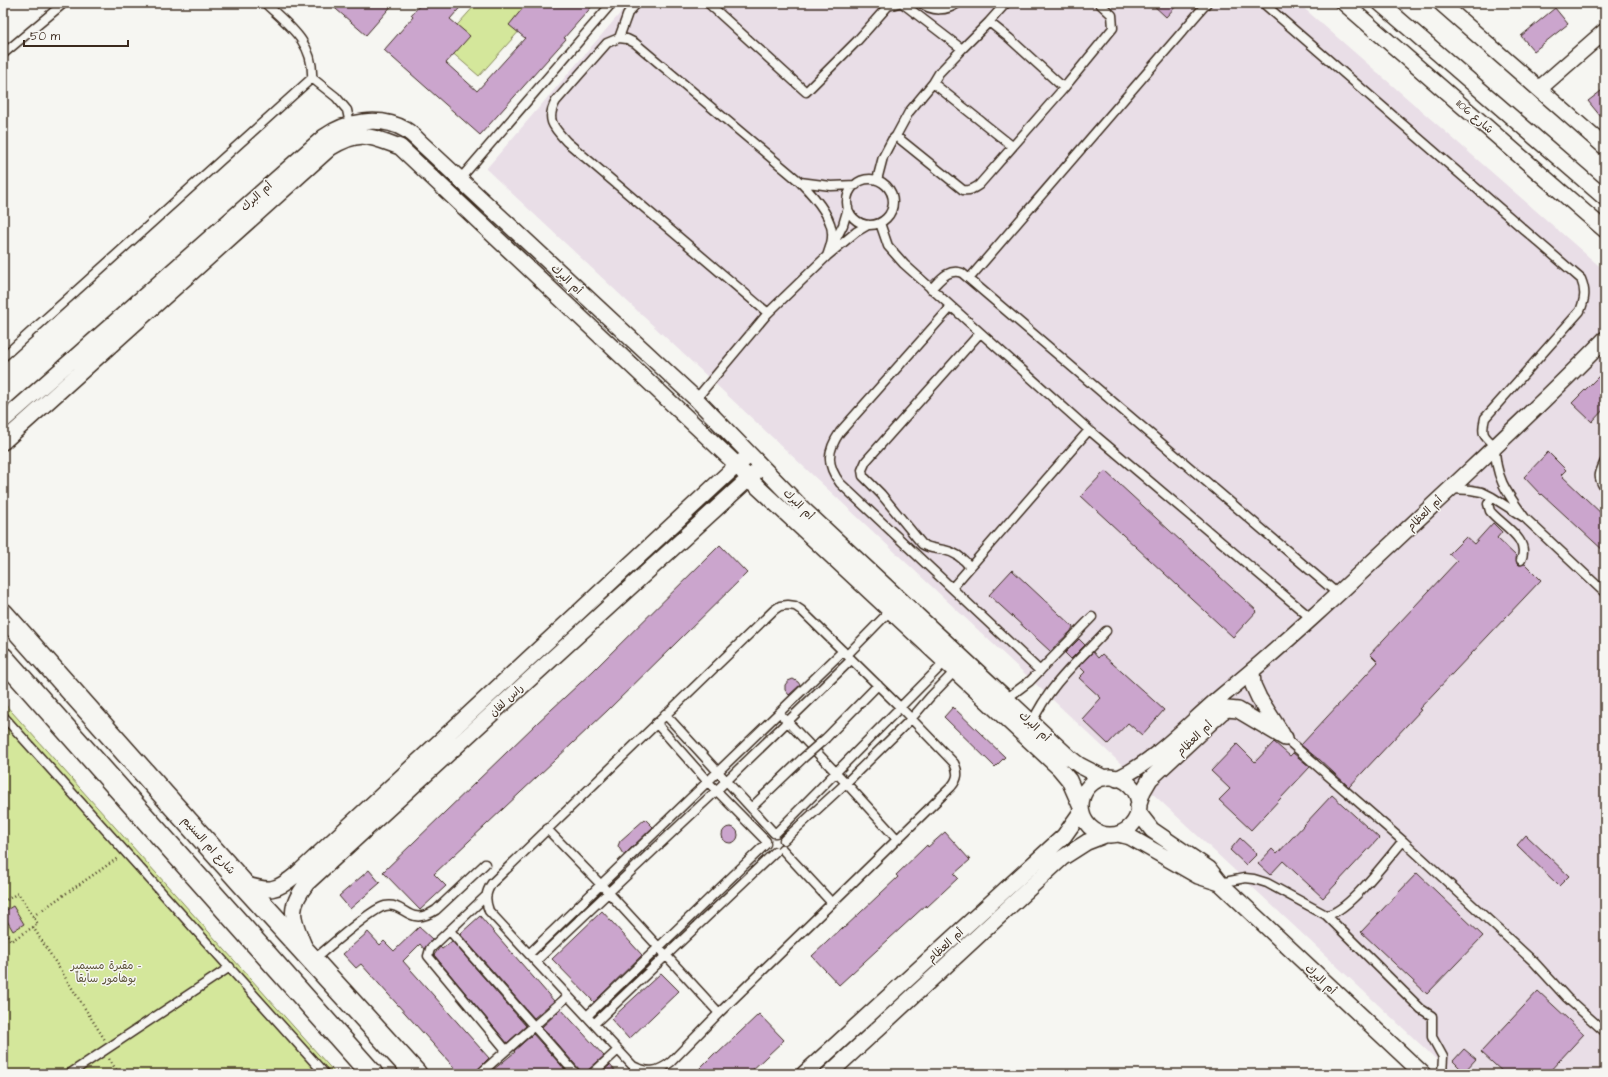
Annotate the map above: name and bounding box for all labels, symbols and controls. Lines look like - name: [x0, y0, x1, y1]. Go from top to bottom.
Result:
- scale bar: [24, 22, 128, 48]
- text: 50 m: [30, 28, 61, 45]
- street label: شارع 1106: [1452, 96, 1497, 138]
- street label: أم البرك: [237, 178, 276, 215]
- street label: أم البرك: [547, 261, 586, 299]
- street label: أم البرك: [779, 486, 818, 524]
- street label: أم العظام: [1403, 492, 1446, 535]
- street label: راس لفان: [486, 681, 527, 720]
- street label: أم البرك: [1015, 708, 1054, 746]
- street label: أم العظام: [1173, 718, 1217, 760]
- street label: شارع ام السنيم: [178, 813, 239, 878]
- street label: أم العظام: [924, 925, 968, 966]
- park label: مقبرة مسيمير - بوهامور سابقاً: [70, 958, 142, 986]
- street label: أم البرك: [1301, 961, 1340, 999]

